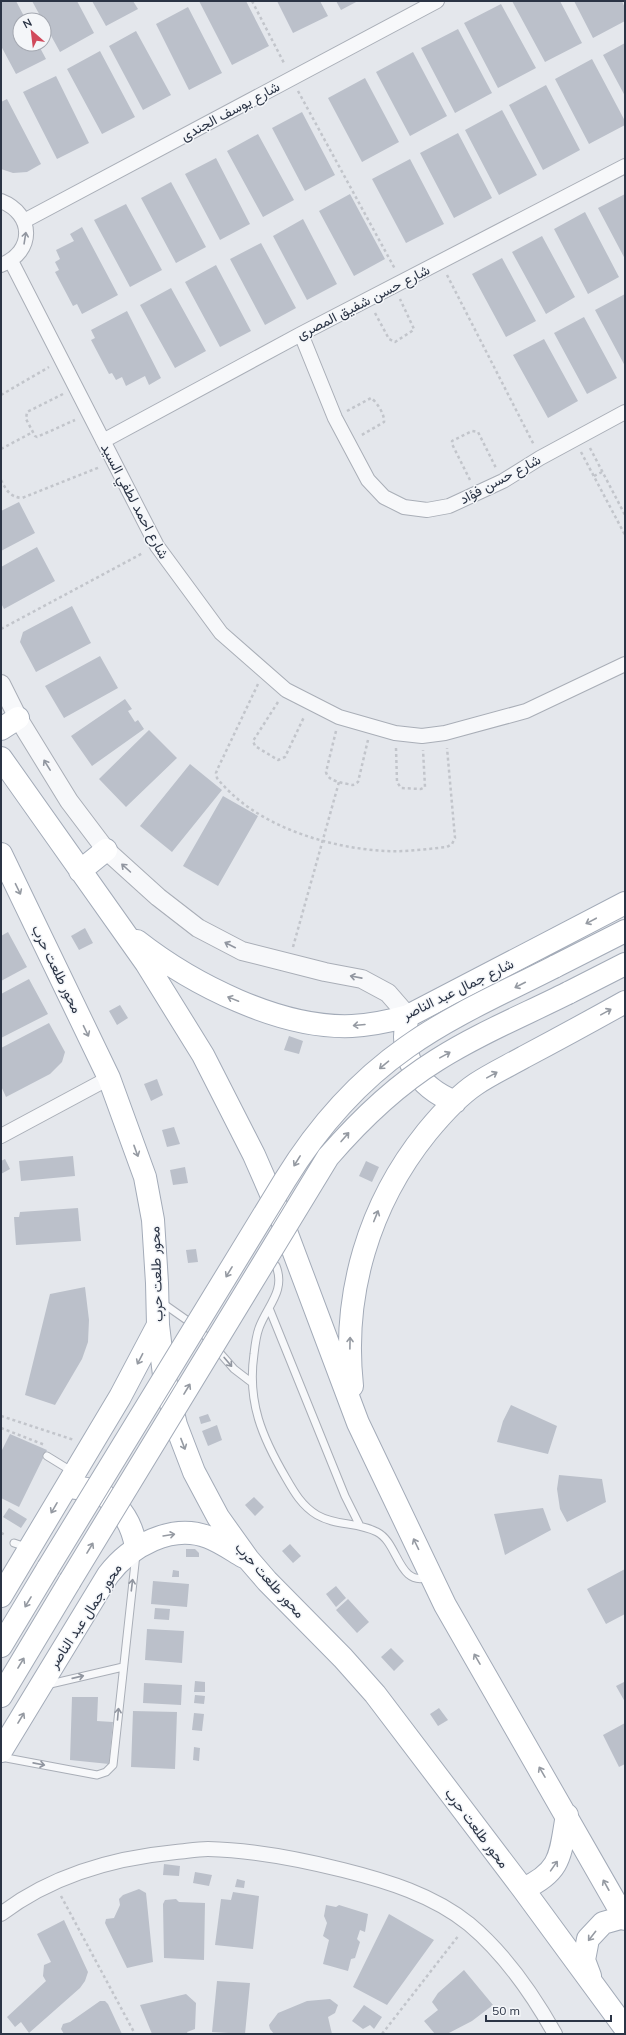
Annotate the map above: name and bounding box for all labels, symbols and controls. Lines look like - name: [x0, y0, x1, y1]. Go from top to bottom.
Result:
- north arrow: [12, 12, 52, 52]
- text: N: [20, 15, 34, 31]
- street label: شارع يوسف الجندى: [177, 77, 284, 146]
- one-way arrow: [21, 232, 29, 245]
- street label: شارع حسن شفيق المصرى: [293, 261, 433, 345]
- street label: شارع احمد لطفي السيد: [94, 440, 173, 563]
- street label: شارع حسن فؤاد: [456, 450, 545, 510]
- one-way arrow: [43, 759, 51, 771]
- one-way arrow: [121, 863, 131, 873]
- one-way arrow: [15, 883, 22, 895]
- one-way arrow: [585, 918, 597, 925]
- street label: محور طلعت حرب: [28, 922, 86, 1016]
- one-way arrow: [224, 940, 236, 948]
- street label: شارع جمال عبد الناصر: [399, 954, 517, 1026]
- one-way arrow: [349, 973, 362, 981]
- one-way arrow: [514, 982, 526, 989]
- one-way arrow: [227, 994, 239, 1002]
- one-way arrow: [600, 1008, 612, 1016]
- one-way arrow: [353, 1022, 366, 1029]
- one-way arrow: [83, 1025, 91, 1037]
- one-way arrow: [439, 1051, 451, 1058]
- one-way arrow: [378, 1060, 389, 1069]
- one-way arrow: [486, 1071, 498, 1078]
- one-way arrow: [341, 1132, 350, 1142]
- one-way arrow: [132, 1145, 140, 1157]
- one-way arrow: [293, 1155, 301, 1166]
- one-way arrow: [373, 1211, 381, 1223]
- street label: محور طلعت حرب: [145, 1226, 167, 1322]
- one-way arrow: [225, 1266, 233, 1277]
- one-way arrow: [346, 1337, 354, 1350]
- one-way arrow: [135, 1353, 143, 1365]
- one-way arrow: [224, 1357, 233, 1367]
- one-way arrow: [183, 1383, 191, 1395]
- one-way arrow: [180, 1437, 187, 1449]
- one-way arrow: [50, 1502, 58, 1514]
- one-way arrow: [162, 1531, 175, 1539]
- street label: محور طلعت حرب: [231, 1538, 309, 1622]
- one-way arrow: [412, 1538, 419, 1550]
- one-way arrow: [87, 1542, 95, 1554]
- street label: محور جمال عبد الناصر: [44, 1560, 126, 1673]
- one-way arrow: [128, 1579, 136, 1592]
- one-way arrow: [24, 1596, 32, 1607]
- one-way arrow: [472, 1653, 480, 1665]
- one-way arrow: [17, 1658, 25, 1669]
- one-way arrow: [72, 1673, 85, 1681]
- one-way arrow: [115, 1708, 122, 1721]
- one-way arrow: [18, 1712, 26, 1724]
- one-way arrow: [32, 1760, 45, 1768]
- one-way arrow: [537, 1766, 545, 1778]
- street label: محور طلعت حرب: [441, 1784, 513, 1872]
- one-way arrow: [550, 1861, 558, 1872]
- one-way arrow: [601, 1879, 609, 1891]
- one-way arrow: [588, 1930, 596, 1941]
- scale bar: [486, 1997, 611, 2023]
- text: 50 m: [492, 2003, 520, 2018]

